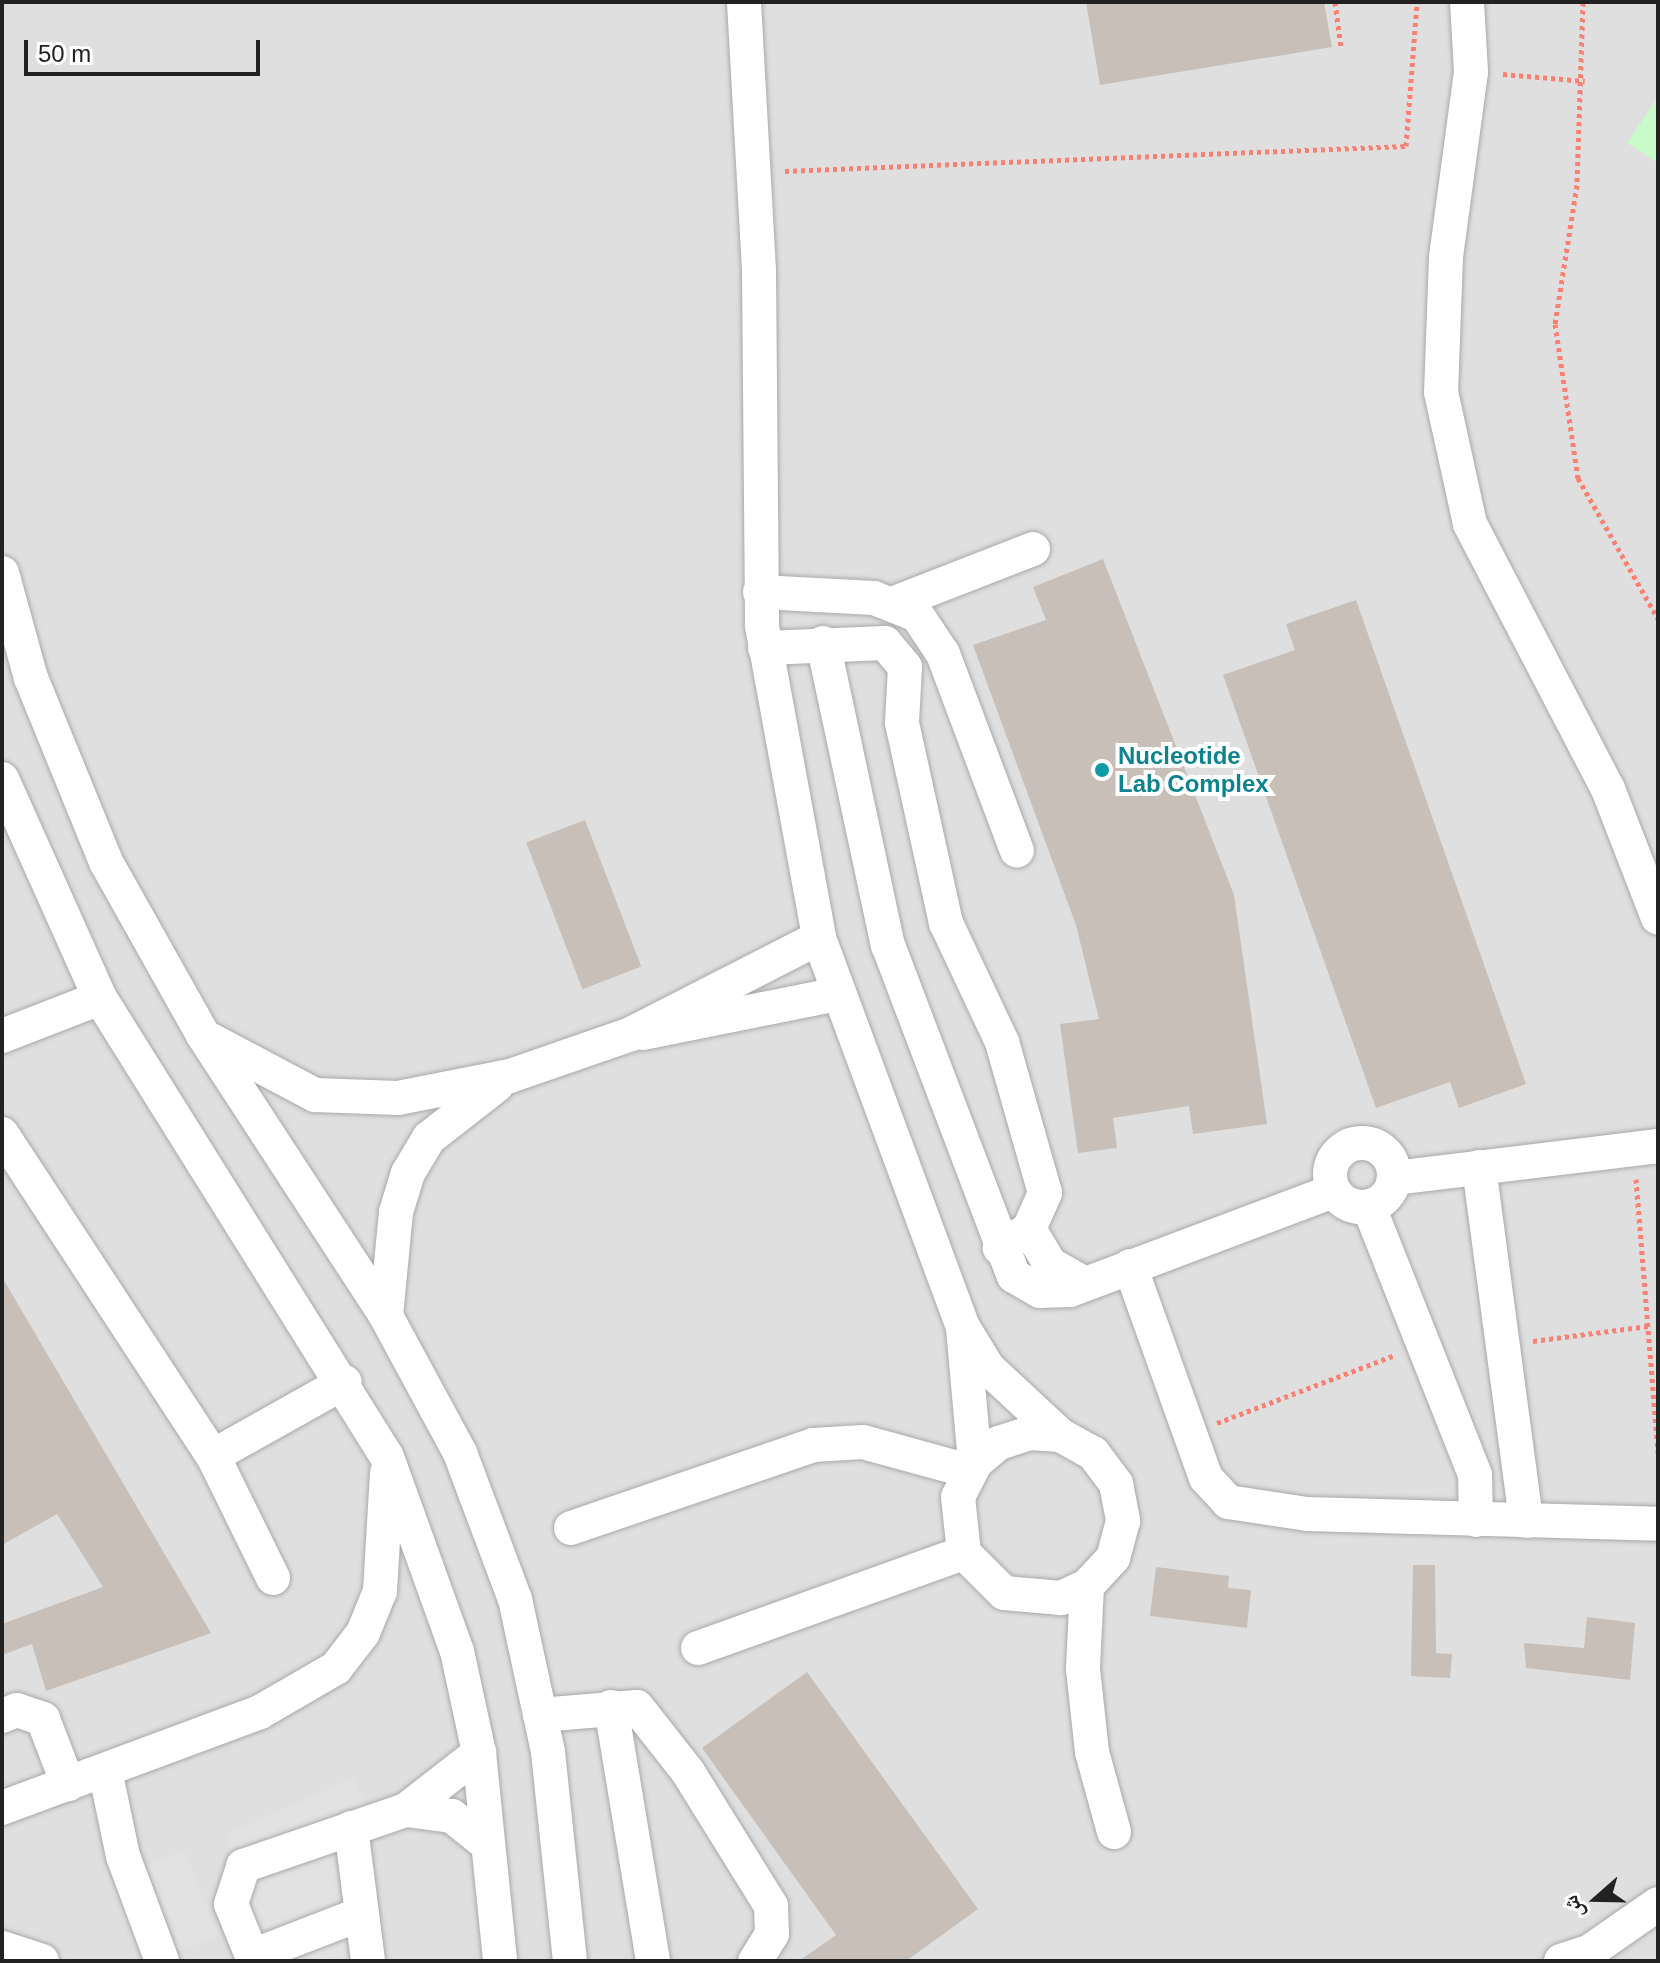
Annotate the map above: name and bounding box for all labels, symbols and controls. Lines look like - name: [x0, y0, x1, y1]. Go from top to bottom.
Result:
- scale bar: [28, 24, 264, 74]
- text: 50 m: [38, 40, 91, 67]
- place label: Nucleotide Lab Complex: [1118, 742, 1269, 798]
- marker: Nucleotide Lab Complex: [1093, 761, 1111, 779]
- north arrow: [1556, 1859, 1636, 1939]
- text: ش: [1557, 1892, 1589, 1923]

